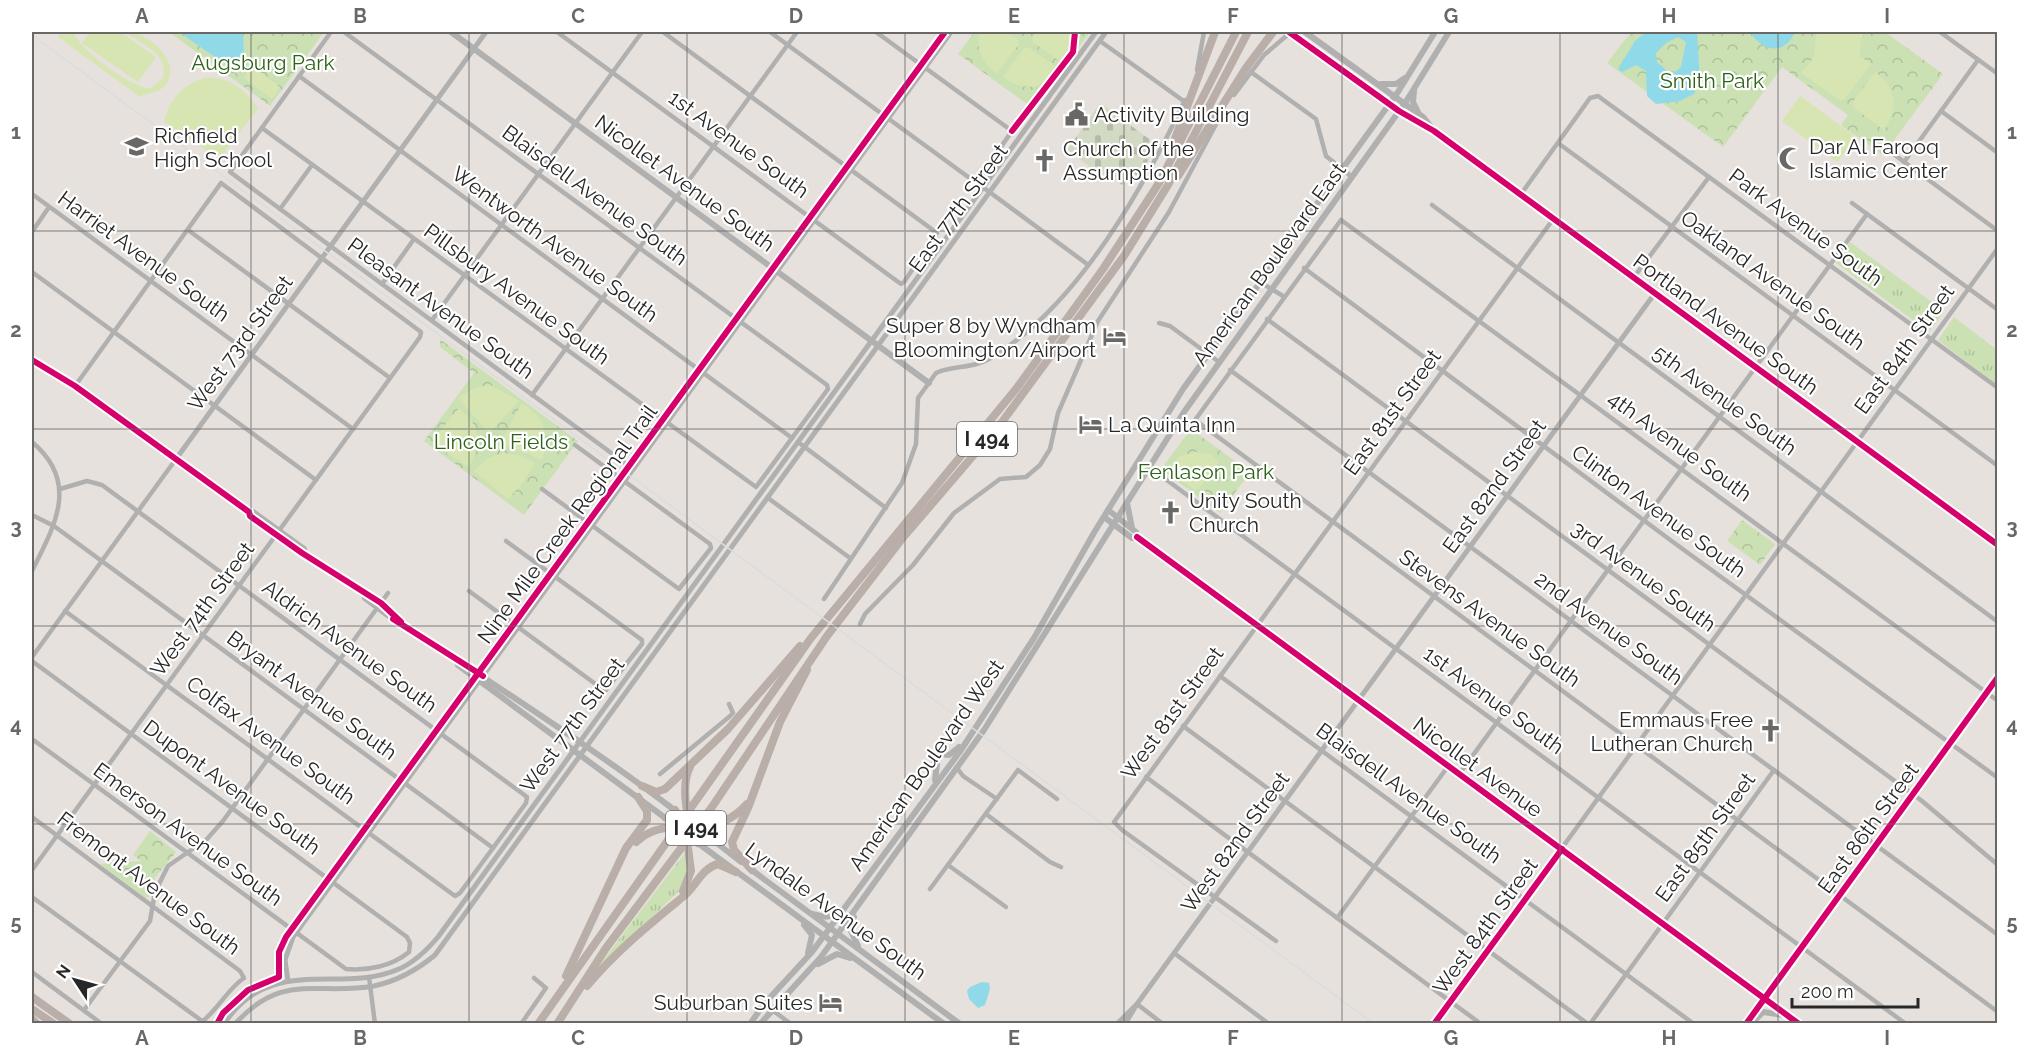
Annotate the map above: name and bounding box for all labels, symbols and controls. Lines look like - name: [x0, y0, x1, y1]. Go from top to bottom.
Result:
- text: A: [135, 4, 149, 28]
- text: B: [353, 4, 367, 28]
- text: C: [571, 4, 585, 28]
- text: D: [789, 4, 803, 28]
- text: E: [1008, 4, 1020, 28]
- text: F: [1227, 4, 1239, 28]
- text: G: [1444, 4, 1458, 28]
- text: H: [1662, 4, 1676, 28]
- text: I: [1884, 4, 1890, 28]
- park label: Augsburg Park: [191, 50, 335, 75]
- park label: Smith Park: [1660, 68, 1764, 93]
- street label: 1st Avenue South: [664, 85, 814, 203]
- public building icon: Activity Building: [1063, 101, 1089, 127]
- place label: Activity Building: [1094, 102, 1250, 127]
- street label: Nicollet Avenue South: [590, 109, 780, 257]
- street label: Blaisdell Avenue South: [498, 119, 692, 271]
- text: 1: [11, 120, 21, 144]
- text: 1: [2007, 120, 2017, 144]
- place label: Richfield High School: [154, 123, 272, 172]
- school or university icon: Richfield High School: [123, 134, 149, 160]
- place label: Dar Al Farooq Islamic Center: [1809, 134, 1948, 183]
- place label: Church of the Assumption: [1063, 136, 1194, 185]
- street label: East 77th Street: [903, 139, 1013, 277]
- mosque icon: Dar Al Farooq Islamic Center: [1778, 145, 1804, 171]
- church icon: Church of the Assumption: [1032, 147, 1058, 173]
- street label: American Boulevard East: [1187, 158, 1351, 370]
- street label: Wentworth Avenue South: [447, 161, 663, 327]
- street label: Park Avenue South: [1724, 163, 1888, 291]
- street label: Harriet Avenue South: [53, 185, 235, 327]
- street label: Oakland Avenue South: [1676, 205, 1870, 355]
- street label: Pillsbury Avenue South: [419, 218, 615, 370]
- street label: Pleasant Avenue South: [343, 232, 539, 384]
- street label: Portland Avenue South: [1628, 248, 1824, 400]
- street label: West 73rd Street: [182, 270, 298, 416]
- street label: East 84th Street: [1849, 280, 1959, 418]
- place label: Super 8 by Wyndham Bloomington/Airport: [886, 313, 1096, 362]
- text: 2: [10, 318, 22, 342]
- text: 2: [2006, 318, 2018, 342]
- hotel icon: Super 8 by Wyndham Bloomington/Airport: [1101, 324, 1127, 350]
- street label: 5th Avenue South: [1648, 339, 1802, 461]
- street label: East 81st Street: [1338, 344, 1446, 480]
- street label: 4th Avenue South: [1603, 385, 1757, 507]
- street label: Nine Mile Creek Regional Trail: [472, 400, 662, 648]
- hotel icon: La Quinta Inn: [1077, 411, 1103, 437]
- place label: La Quinta Inn: [1108, 412, 1236, 437]
- street label: East 82nd Street: [1437, 414, 1551, 558]
- road number: I 494: [957, 422, 1017, 456]
- park label: Lincoln Fields: [434, 429, 568, 454]
- street label: Clinton Avenue South: [1567, 439, 1751, 583]
- park label: Fenlason Park: [1138, 459, 1274, 484]
- place label: Unity South Church: [1189, 488, 1302, 537]
- church icon: Unity South Church: [1158, 499, 1184, 525]
- text: 3: [10, 515, 22, 539]
- street label: 3rd Avenue South: [1567, 515, 1721, 637]
- text: 3: [2006, 515, 2018, 539]
- street label: West 74th Street: [145, 537, 259, 681]
- street label: Stevens Avenue South: [1395, 544, 1585, 692]
- street label: 2nd Avenue South: [1530, 566, 1688, 690]
- street label: Aldrich Avenue South: [258, 574, 442, 718]
- street label: Bryant Avenue South: [222, 625, 402, 765]
- street label: 1st Avenue South: [1419, 641, 1569, 759]
- street label: West 81st Street: [1116, 642, 1228, 784]
- street label: West 77th Street: [515, 653, 629, 797]
- street label: American Boulevard West: [843, 655, 1009, 875]
- street label: Colfax Avenue South: [182, 670, 360, 810]
- place label: Emmaus Free Lutheran Church: [1590, 707, 1753, 756]
- street label: Nicollet Avenue: [1408, 712, 1548, 822]
- text: 4: [10, 713, 22, 737]
- text: 4: [2006, 713, 2018, 737]
- street label: Dupont Avenue South: [139, 714, 325, 860]
- street label: Blaisdell Avenue South: [1312, 717, 1506, 869]
- church icon: Emmaus Free Lutheran Church: [1758, 718, 1784, 744]
- street label: Emerson Avenue South: [89, 757, 287, 911]
- street label: East 86th Street: [1812, 758, 1924, 898]
- street label: West 82nd Street: [1176, 767, 1294, 917]
- street label: East 85th Street: [1650, 768, 1760, 906]
- street label: Fremont Avenue South: [53, 806, 245, 960]
- road number: I 494: [666, 811, 726, 845]
- street label: Lyndale Avenue South: [741, 837, 931, 985]
- street label: West 84th Street: [1427, 853, 1543, 999]
- text: 5: [10, 911, 22, 935]
- text: 5: [2006, 911, 2018, 935]
- north arrow: [45, 950, 105, 1010]
- text: N: [52, 961, 75, 982]
- scale bar: [1792, 971, 1918, 1009]
- text: 200 m: [1801, 981, 1854, 1002]
- hotel icon: Suburban Suites: [818, 989, 844, 1015]
- place label: Suburban Suites: [654, 990, 813, 1015]
- text: A: [135, 1026, 149, 1050]
- text: B: [353, 1026, 367, 1050]
- text: C: [571, 1026, 585, 1050]
- text: D: [789, 1026, 803, 1050]
- text: E: [1008, 1026, 1020, 1050]
- text: F: [1227, 1026, 1239, 1050]
- text: G: [1444, 1026, 1458, 1050]
- text: H: [1662, 1026, 1676, 1050]
- text: I: [1884, 1026, 1890, 1050]

